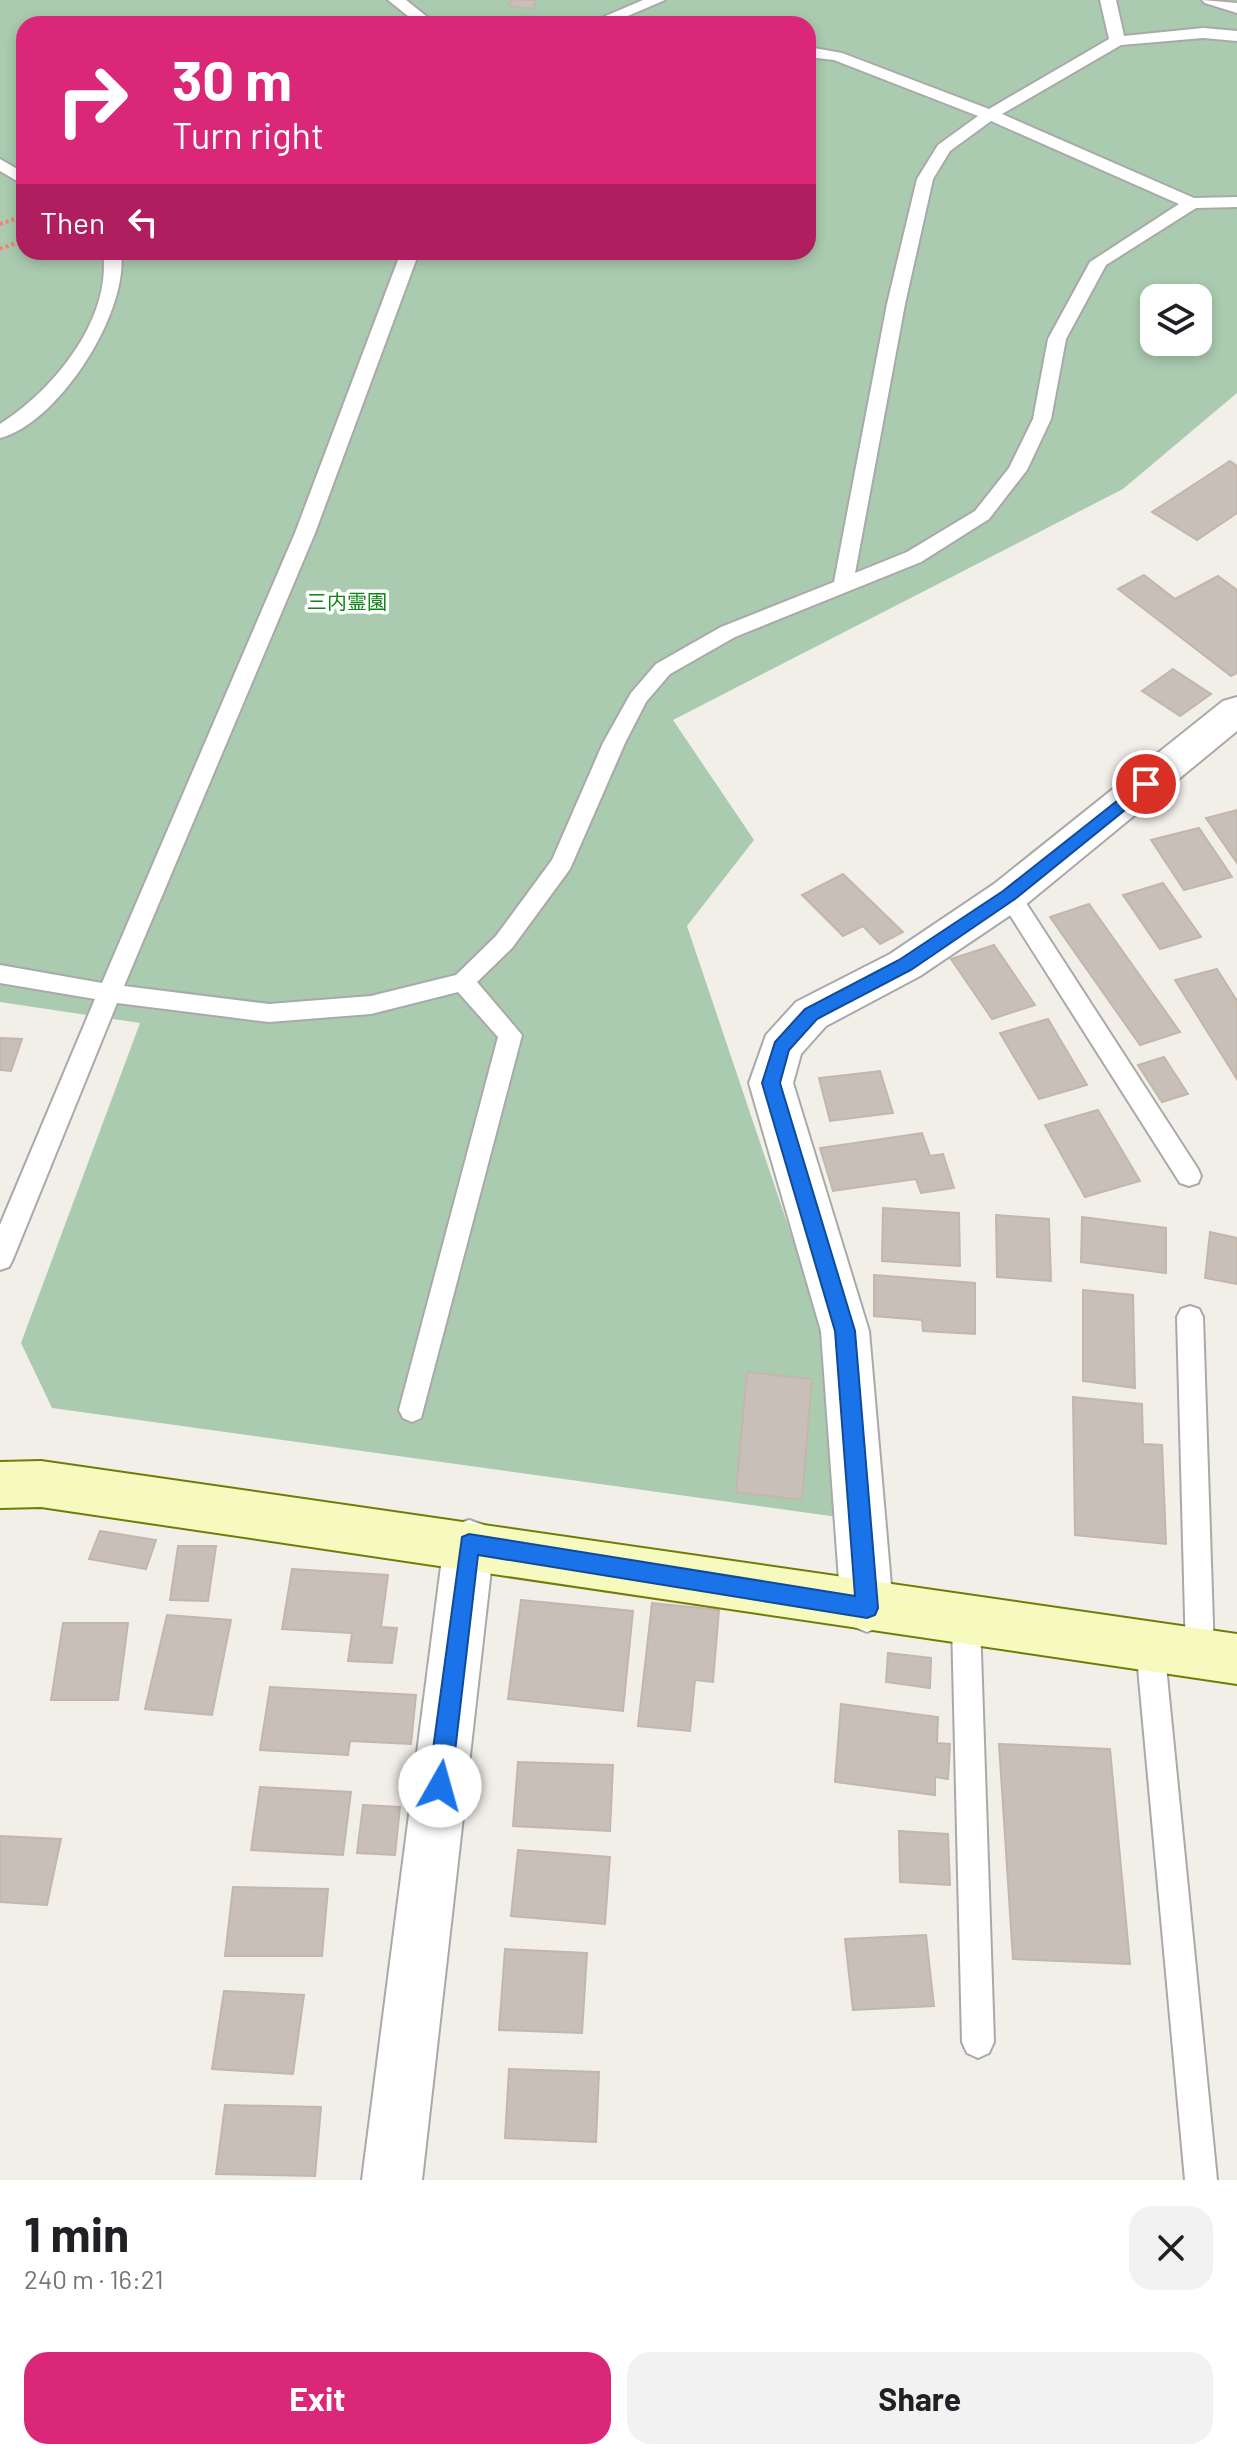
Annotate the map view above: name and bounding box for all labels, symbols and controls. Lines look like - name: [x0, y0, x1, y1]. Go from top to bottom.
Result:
- text: 30 m: [172, 45, 292, 112]
- icon: right: [40, 48, 144, 152]
- text: Turn right: [172, 113, 324, 156]
- icon: left: [121, 200, 165, 244]
- text: Then: [40, 204, 105, 240]
- map controls: [1140, 284, 1212, 356]
- button: layers: [1140, 284, 1212, 356]
- park label: 三内霊園: [307, 589, 387, 613]
- pin: [1112, 750, 1180, 818]
- icon: arrive: [1124, 762, 1168, 806]
- position arrow: [398, 1744, 482, 1828]
- text: 1 min: [24, 2204, 129, 2262]
- button: close: [1129, 2206, 1213, 2290]
- text: 240 m · 16:21: [24, 2263, 164, 2294]
- button: Exit: [24, 2352, 611, 2444]
- button: Share: [627, 2352, 1213, 2444]

